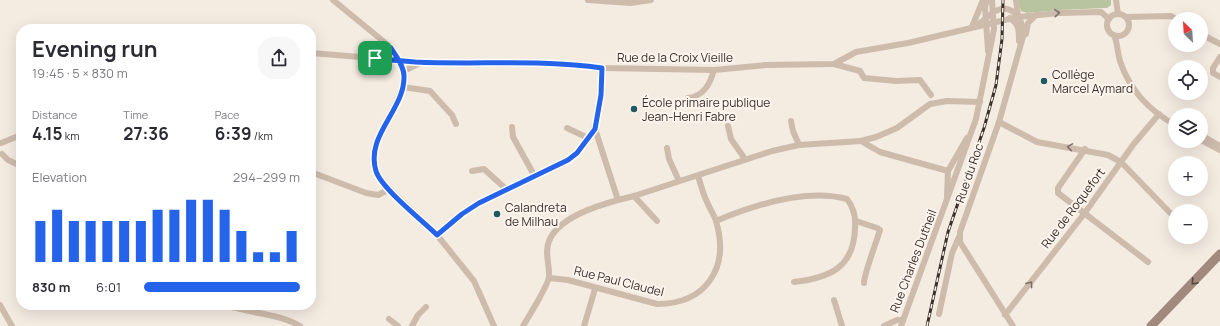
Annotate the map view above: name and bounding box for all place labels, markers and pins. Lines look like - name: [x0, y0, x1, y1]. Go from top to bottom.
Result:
- pin: [358, 41, 392, 75]
- place label: Collège Marcel Aymard: [1052, 66, 1133, 97]
- marker: Collège Marcel Aymard: [1039, 76, 1049, 86]
- place label: École primaire publique Jean-Henri Fabre: [642, 94, 770, 125]
- marker: École primaire publique Jean-Henri Fabre: [629, 104, 639, 114]
- place label: Calandreta de Milhau: [505, 199, 567, 230]
- marker: Calandreta de Milhau: [492, 209, 502, 219]

